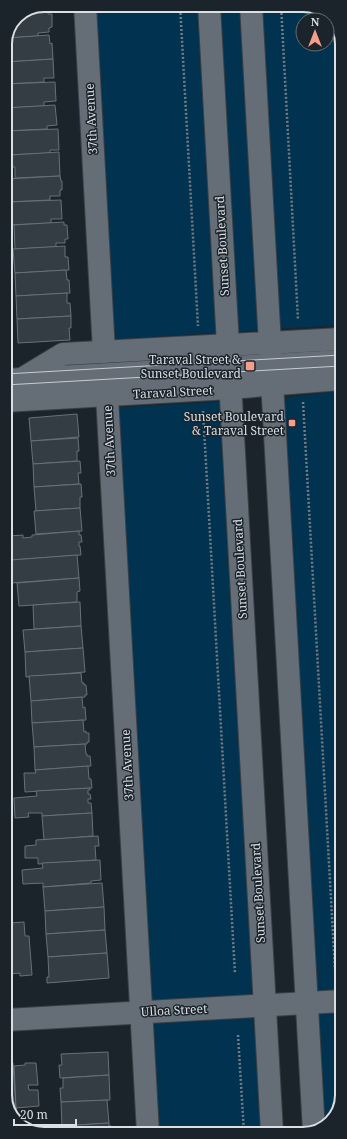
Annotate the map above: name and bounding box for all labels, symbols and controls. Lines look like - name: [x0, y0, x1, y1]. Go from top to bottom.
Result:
- north arrow: [295, 12, 335, 52]
- text: N: [311, 14, 320, 29]
- street label: 37th Avenue: [81, 83, 101, 155]
- street label: Sunset Boulevard: [211, 195, 233, 297]
- place label: Taraval Street & Sunset Boulevard: [141, 351, 242, 382]
- marker: Taraval Street & Sunset Boulevard: [244, 360, 256, 372]
- street label: Taraval Street: [133, 381, 213, 403]
- street label: 37th Avenue: [99, 405, 119, 477]
- place label: Sunset Boulevard & Taraval Street: [184, 408, 285, 439]
- marker: Sunset Boulevard & Taraval Street: [287, 418, 297, 428]
- street label: Sunset Boulevard: [229, 518, 251, 620]
- street label: 37th Avenue: [117, 729, 137, 801]
- street label: Sunset Boulevard: [247, 842, 269, 944]
- street label: Ulloa Street: [140, 1000, 208, 1020]
- scale bar: [14, 1101, 76, 1127]
- text: 20 m: [20, 1106, 48, 1123]

